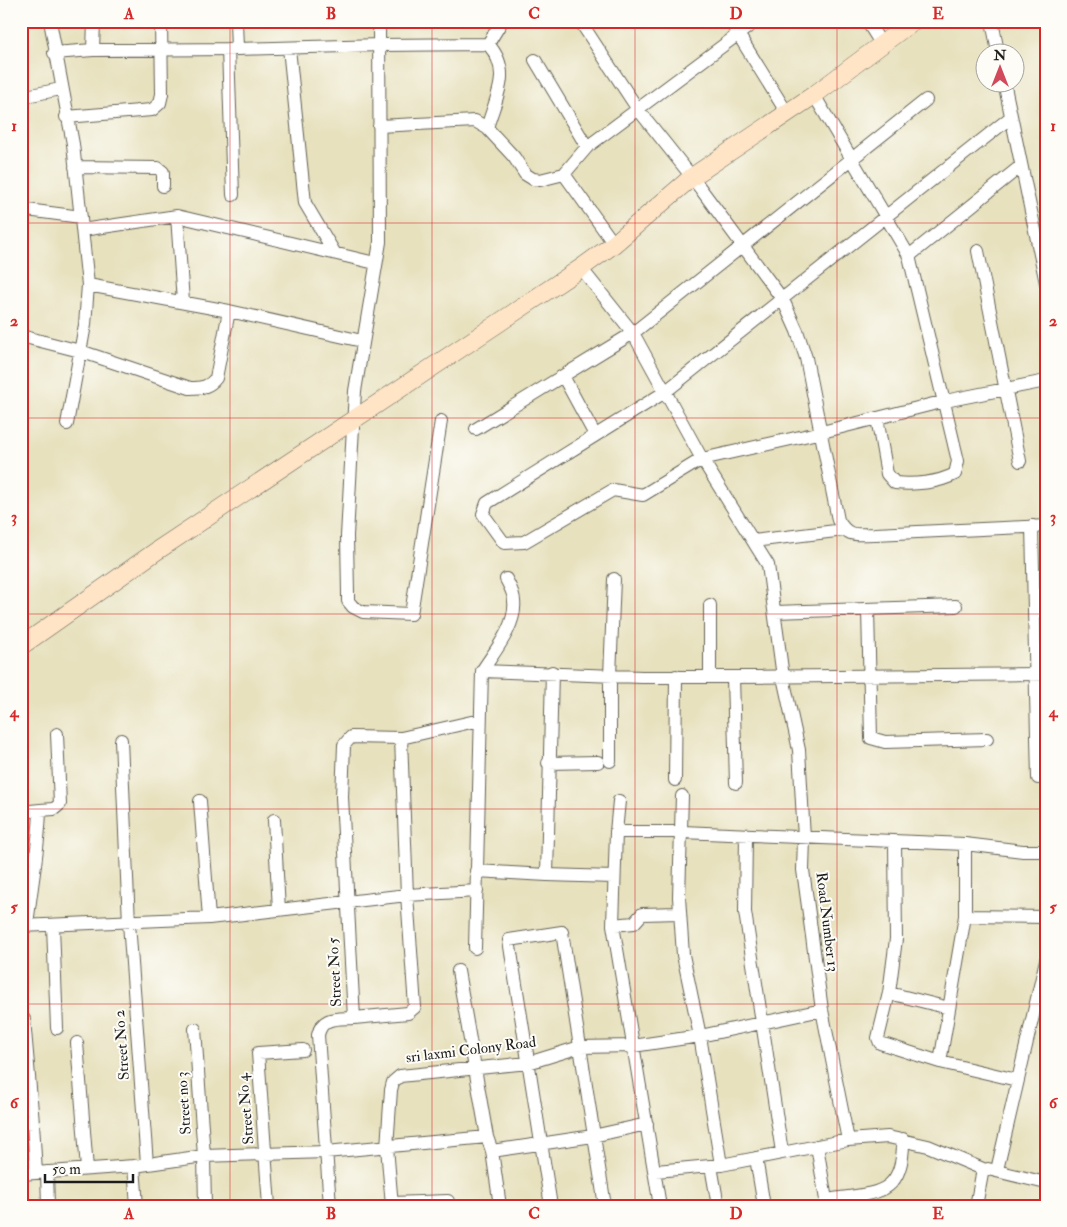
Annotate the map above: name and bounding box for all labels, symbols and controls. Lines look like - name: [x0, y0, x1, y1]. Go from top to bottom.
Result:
- text: A: [123, 4, 135, 24]
- text: B: [326, 4, 336, 24]
- text: C: [528, 4, 540, 24]
- text: D: [729, 4, 743, 24]
- text: E: [932, 4, 944, 24]
- north arrow: [974, 42, 1024, 92]
- text: N: [993, 47, 1007, 64]
- text: 1: [11, 116, 17, 136]
- text: 1: [1050, 116, 1056, 136]
- text: 2: [10, 311, 18, 331]
- text: 2: [1049, 311, 1057, 331]
- text: 3: [11, 507, 17, 527]
- text: 3: [1050, 507, 1056, 527]
- text: 4: [9, 702, 20, 722]
- text: 4: [1048, 702, 1059, 722]
- street label: Road Number 13: [811, 871, 843, 973]
- text: 5: [10, 897, 18, 917]
- text: 5: [1049, 897, 1057, 917]
- street label: Street No 5: [324, 936, 346, 1007]
- street label: Street No 2: [110, 1009, 134, 1081]
- street label: sri laxmi Colony Road: [405, 1033, 538, 1067]
- street label: Street no 3: [172, 1071, 196, 1135]
- street label: Street No 4: [233, 1072, 259, 1145]
- text: 6: [10, 1093, 20, 1113]
- text: 6: [1049, 1093, 1059, 1113]
- scale bar: [45, 1152, 132, 1184]
- text: 50 m: [52, 1160, 81, 1179]
- text: A: [123, 1204, 135, 1224]
- text: B: [326, 1204, 336, 1224]
- text: C: [528, 1204, 540, 1224]
- text: D: [729, 1204, 743, 1224]
- text: E: [932, 1204, 944, 1224]

